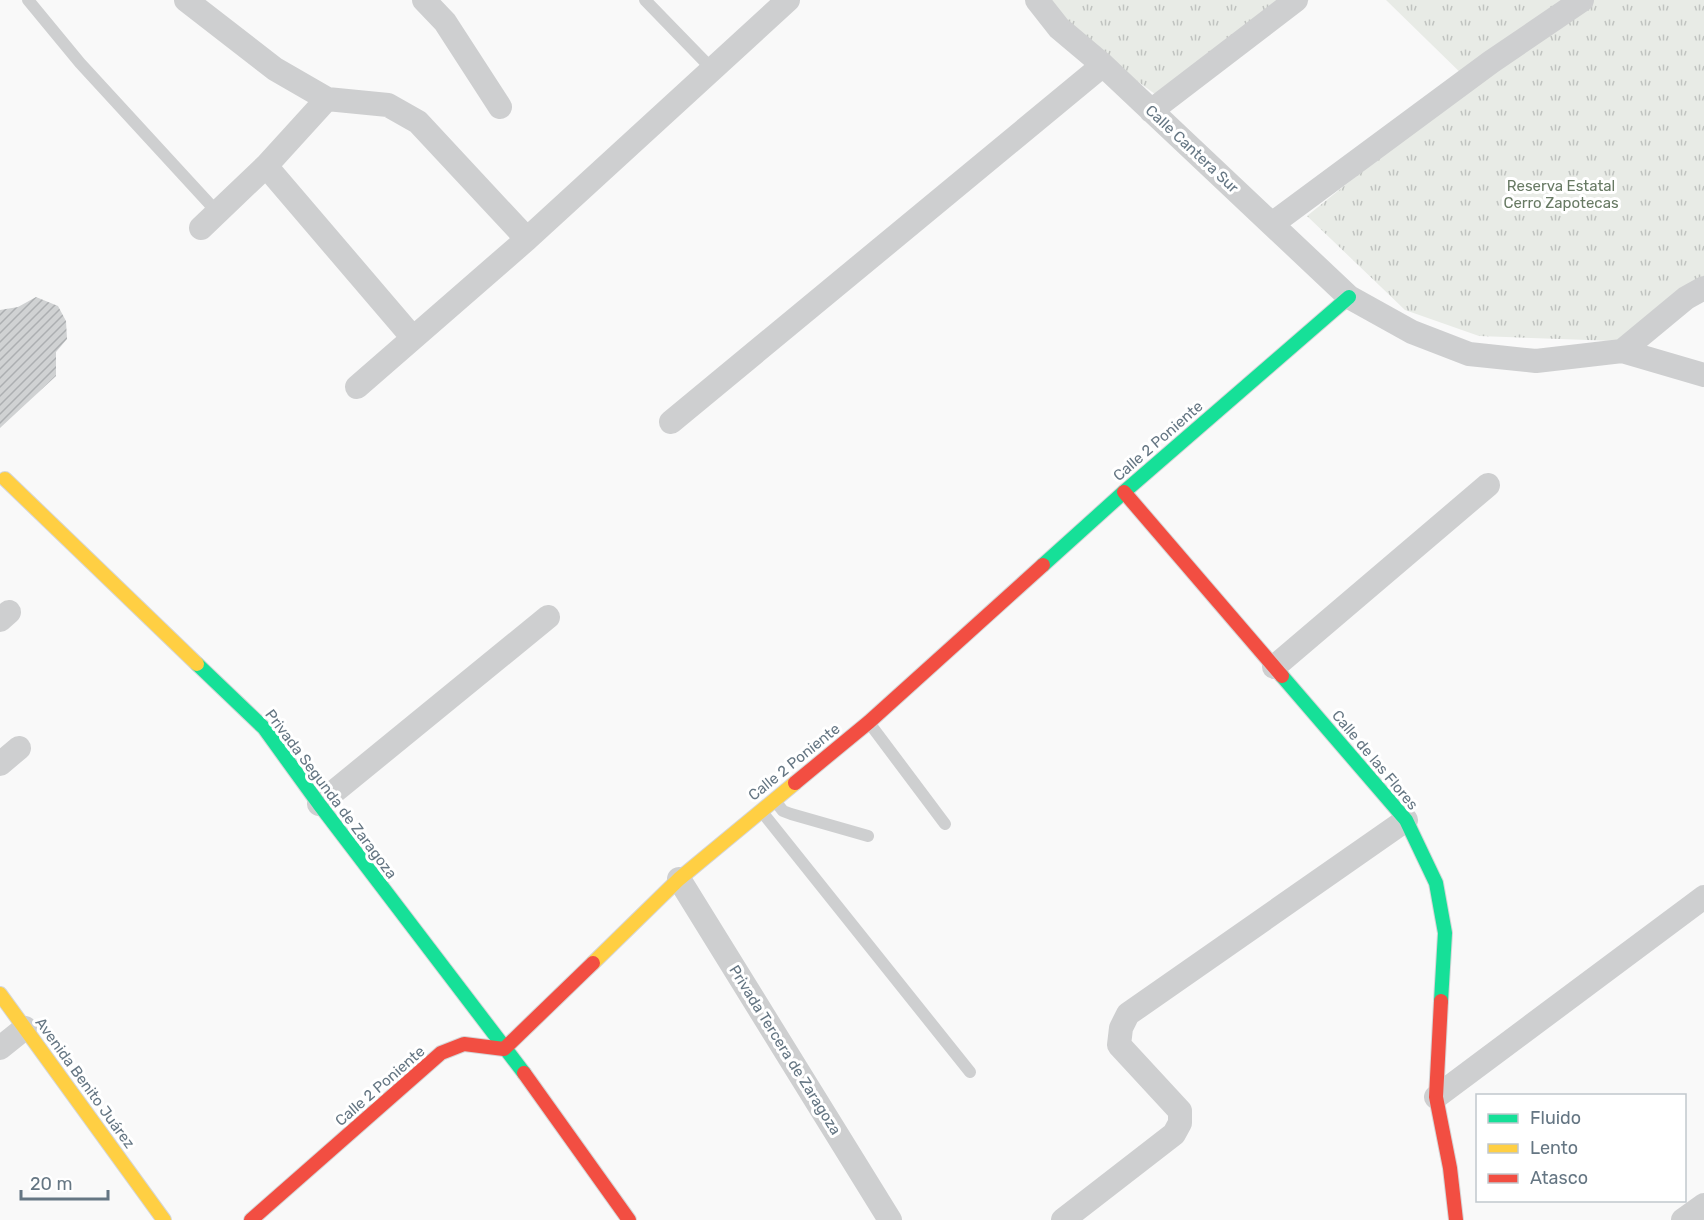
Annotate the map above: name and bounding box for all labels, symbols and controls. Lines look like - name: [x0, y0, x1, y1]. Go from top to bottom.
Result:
- street label: Calle Cantera Sur: [1142, 101, 1243, 197]
- park label: Reserva Estatal Cerro Zapotecas: [1503, 177, 1619, 212]
- street label: Calle 2 Poniente: [1110, 397, 1206, 485]
- street label: Privada Segunda de Zaragoza: [261, 706, 401, 882]
- street label: Calle de las Flores: [1328, 707, 1422, 814]
- street label: Calle 2 Poniente: [745, 720, 843, 804]
- street label: Privada Tercera de Zaragoza: [725, 962, 845, 1138]
- street label: Avenida Benito Juárez: [32, 1014, 139, 1152]
- street label: Calle 2 Poniente: [332, 1042, 428, 1130]
- legend: [1476, 1094, 1686, 1202]
- text: Fluido: [1530, 1107, 1581, 1129]
- text: Lento: [1530, 1137, 1578, 1159]
- scale bar: [21, 1163, 108, 1201]
- text: Atasco: [1530, 1167, 1588, 1189]
- text: 20 m: [30, 1173, 72, 1195]

